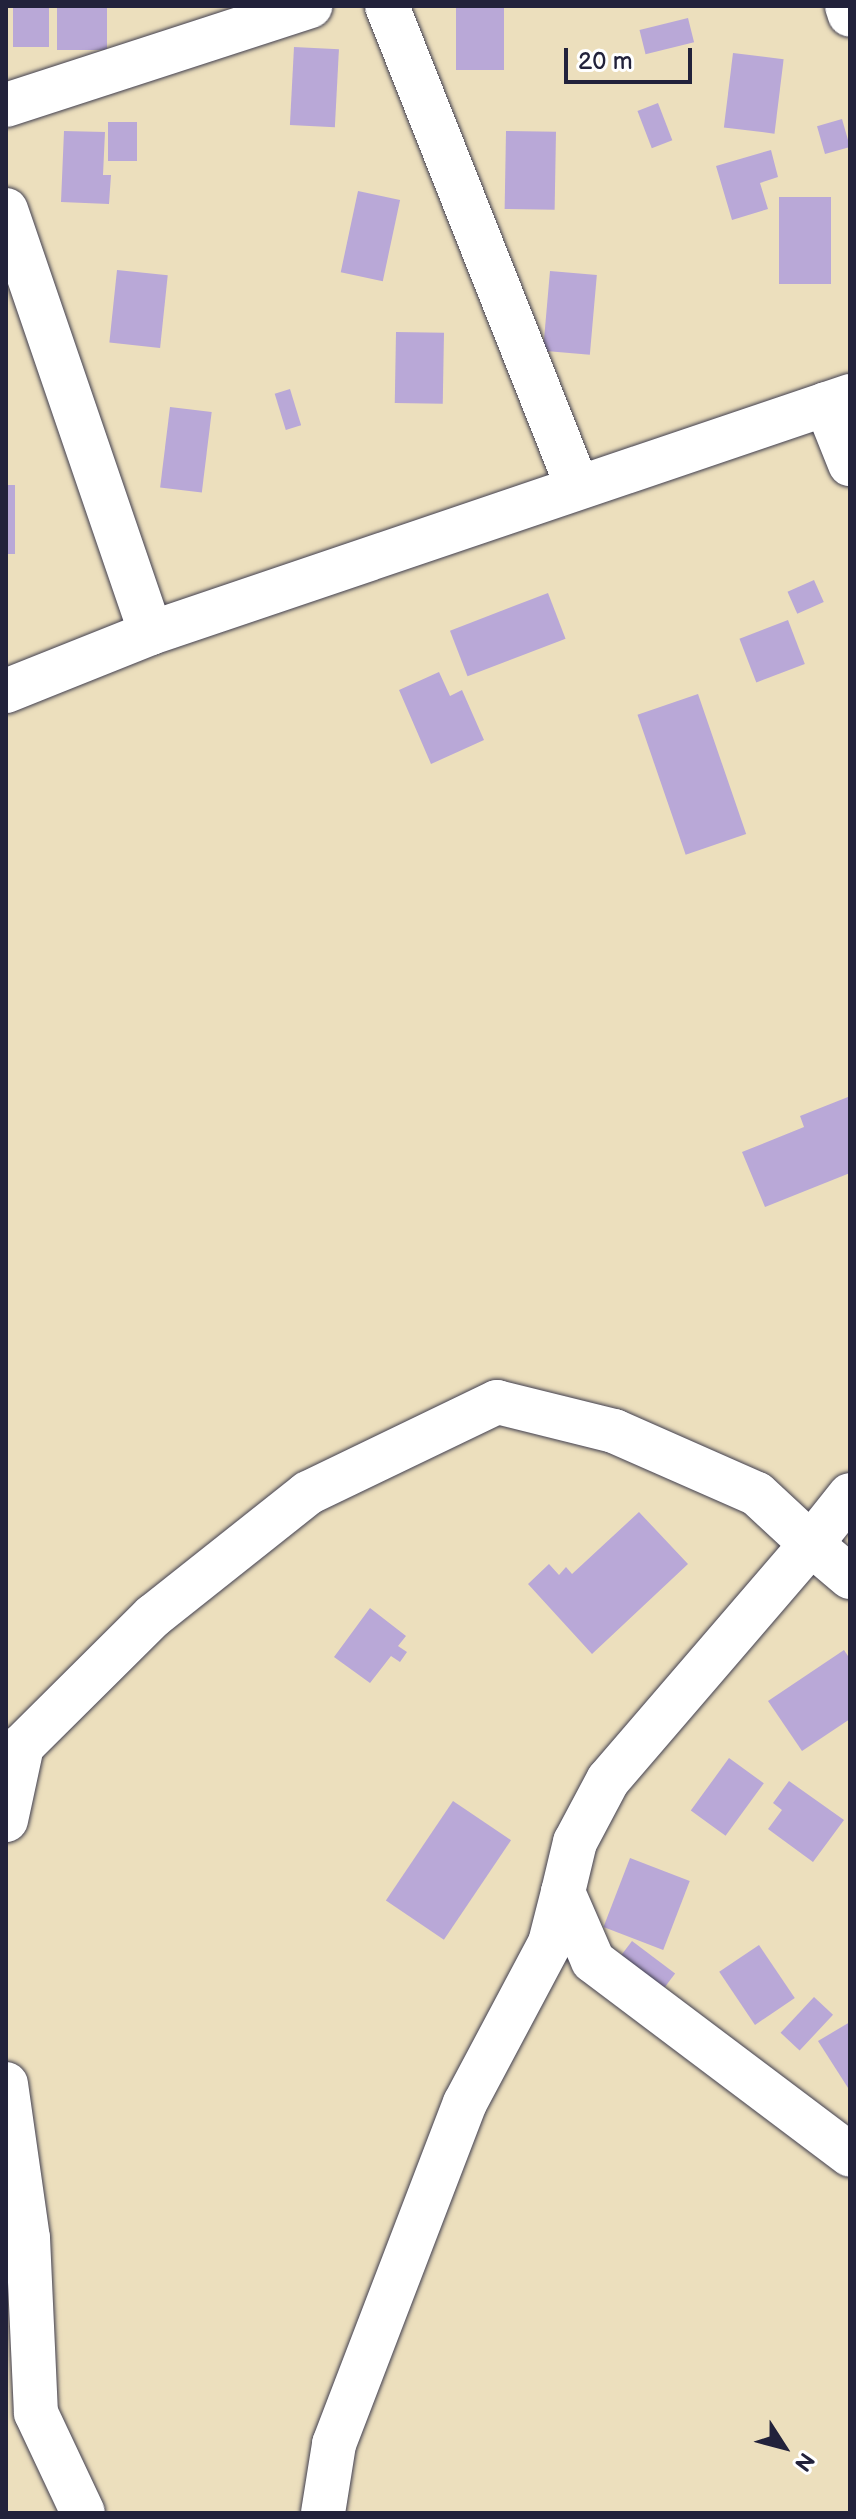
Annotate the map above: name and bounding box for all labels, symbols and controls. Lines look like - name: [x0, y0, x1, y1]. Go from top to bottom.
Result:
- scale bar: [568, 32, 696, 82]
- text: 20 m: [578, 47, 633, 76]
- north arrow: [744, 2407, 824, 2487]
- text: N: [788, 2447, 820, 2476]

